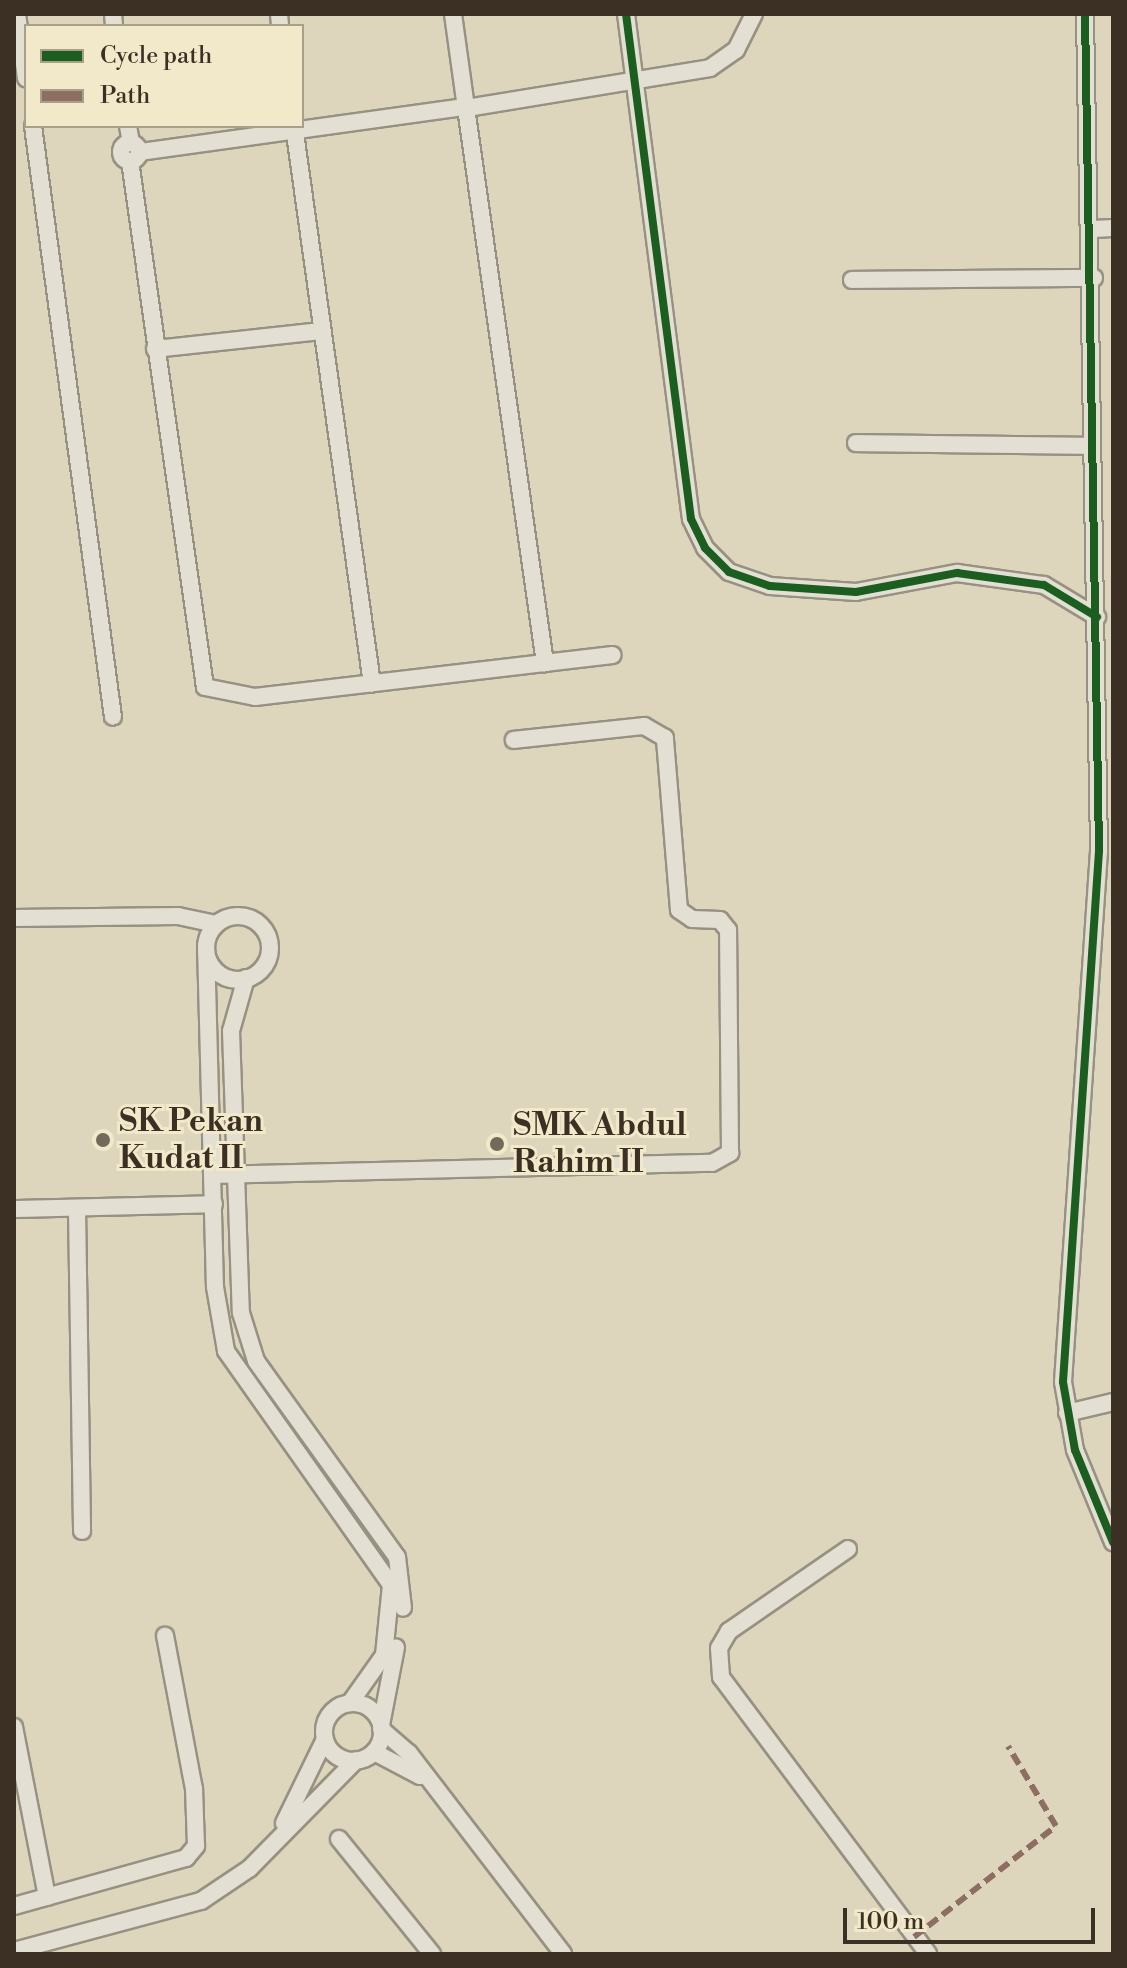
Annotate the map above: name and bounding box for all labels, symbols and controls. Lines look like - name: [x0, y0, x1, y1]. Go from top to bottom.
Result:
- legend: [24, 24, 304, 128]
- text: Cycle path: [100, 41, 212, 71]
- text: Path: [100, 81, 150, 111]
- place label: SK Pekan Kudat II: [119, 1103, 263, 1178]
- place label: SMK Abdul Rahim II: [513, 1107, 687, 1182]
- marker: SK Pekan Kudat II: [94, 1131, 112, 1149]
- marker: SMK Abdul Rahim II: [488, 1135, 506, 1153]
- scale bar: [847, 1892, 1099, 1942]
- text: 100 m: [857, 1907, 924, 1937]

